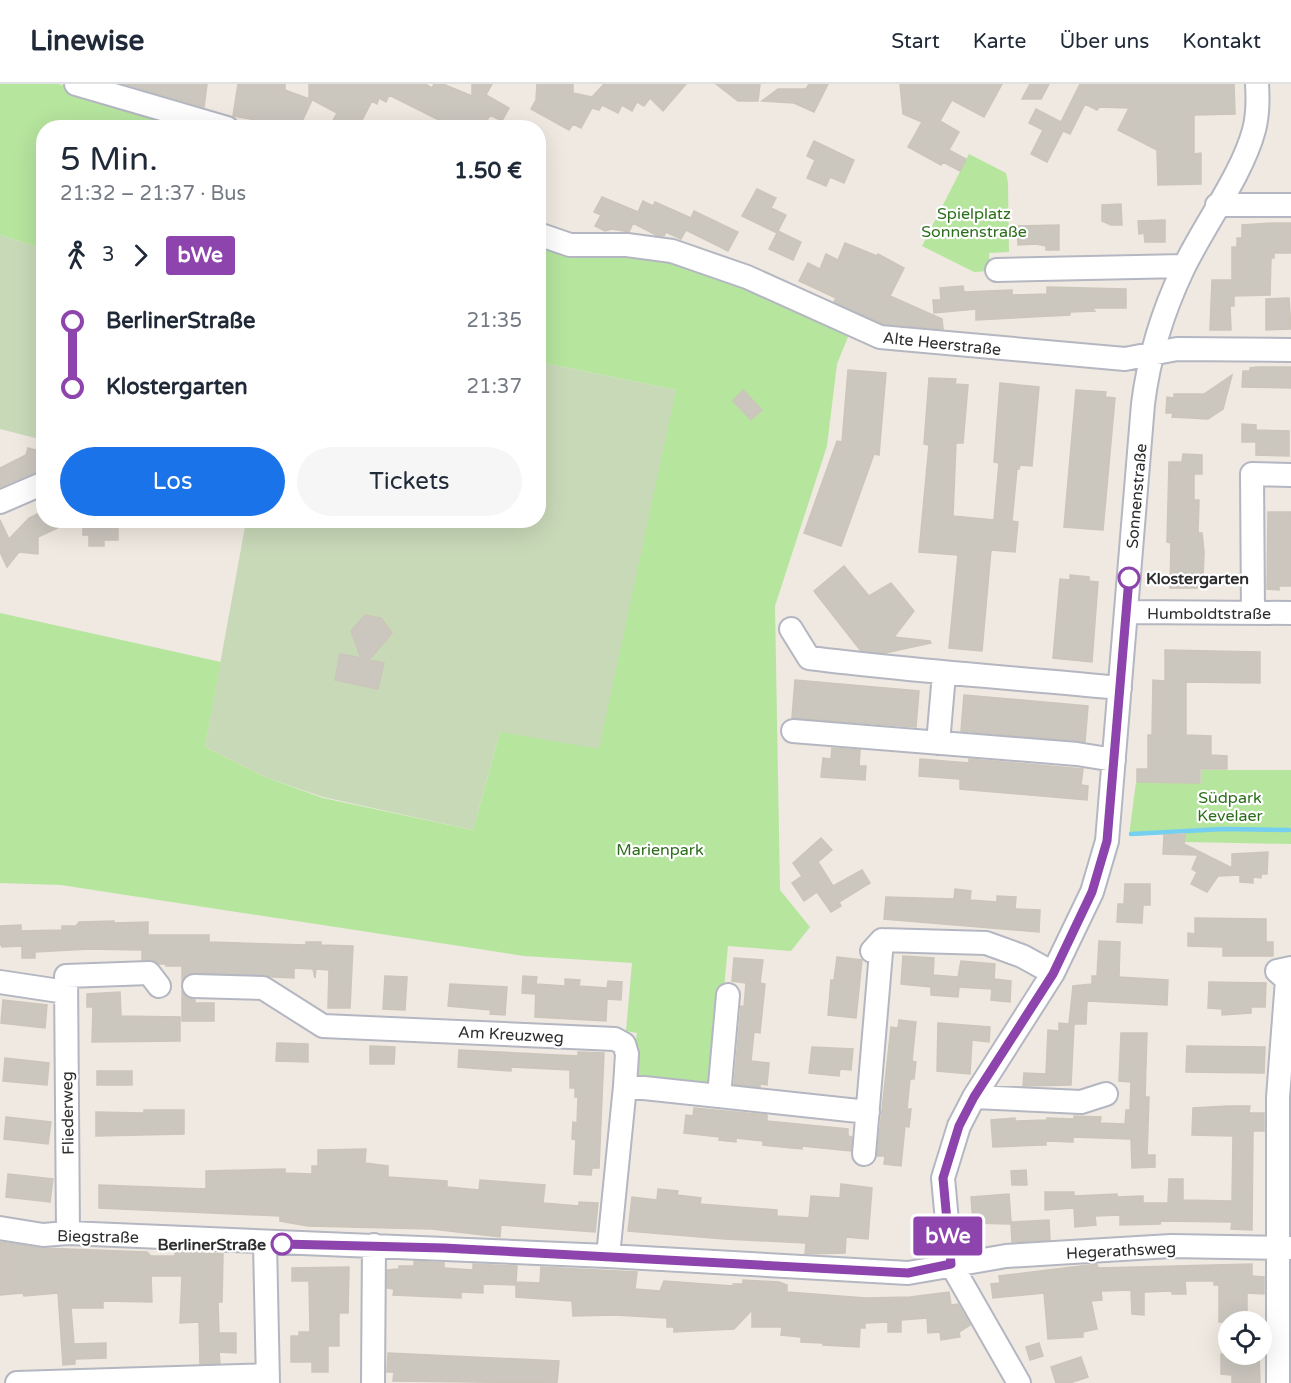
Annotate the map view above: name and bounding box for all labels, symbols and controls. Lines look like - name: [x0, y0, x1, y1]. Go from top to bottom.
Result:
- text: Linewise: [30, 24, 144, 58]
- text: Start: [891, 29, 940, 54]
- text: Karte: [973, 29, 1026, 54]
- text: Über uns: [1059, 29, 1149, 54]
- text: Kontakt: [1182, 29, 1261, 54]
- text: 5 Min.: [60, 140, 158, 179]
- text: 1.50 €: [454, 158, 522, 184]
- text: 21:32 – 21:37 · Bus: [60, 182, 246, 206]
- park label: Spielplatz Sonnenstraße: [921, 204, 1027, 242]
- icon: walk: [60, 239, 93, 272]
- icon: forward: [124, 239, 157, 272]
- text: 3: [102, 243, 115, 267]
- text: bWe: [178, 243, 223, 268]
- text: BerlinerStraße: [106, 308, 255, 334]
- text: 21:35: [467, 309, 522, 333]
- street label: Alte Heerstraße: [882, 328, 1002, 360]
- text: Klostergarten: [106, 374, 248, 400]
- text: 21:37: [467, 375, 522, 399]
- street label: Sonnenstraße: [1122, 443, 1152, 550]
- button: Los: [60, 447, 285, 516]
- button: Tickets: [297, 447, 522, 516]
- marker: Klostergarten: [1118, 567, 1140, 589]
- place label: Klostergarten: [1146, 569, 1249, 589]
- street label: Humboldtstraße: [1147, 604, 1271, 624]
- park label: Südpark Kevelaer: [1197, 788, 1264, 826]
- park label: Marienpark: [616, 840, 704, 860]
- street label: Am Kreuzweg: [458, 1022, 564, 1048]
- street label: Fliederweg: [57, 1071, 79, 1155]
- line badge: bWe: [914, 1216, 982, 1256]
- text: bWe: [925, 1224, 971, 1249]
- street label: Biegstraße: [57, 1226, 139, 1248]
- marker: BerlinerStraße: [271, 1233, 293, 1255]
- place label: BerlinerStraße: [157, 1235, 266, 1255]
- street label: Hegerathsweg: [1066, 1238, 1177, 1264]
- map controls: [1218, 1311, 1272, 1365]
- button: locate: [1218, 1311, 1272, 1365]

